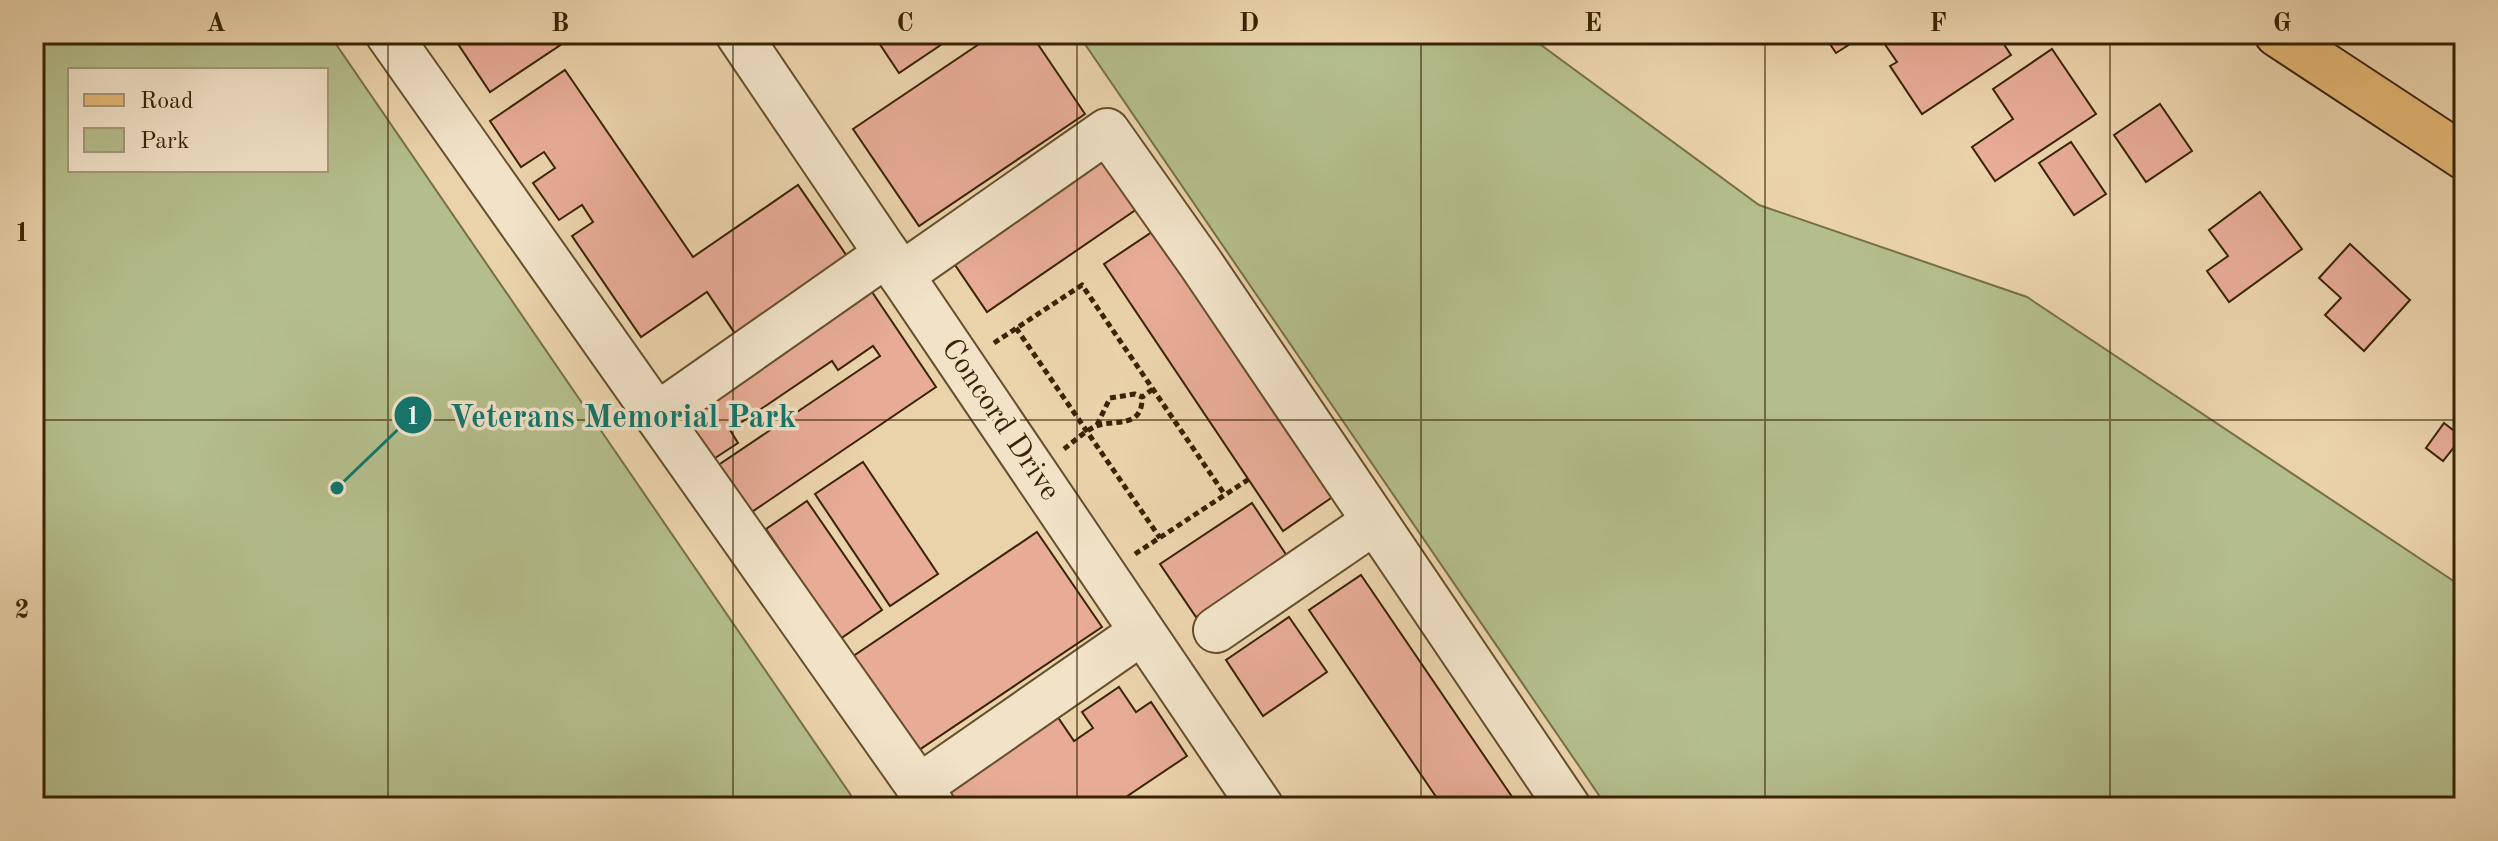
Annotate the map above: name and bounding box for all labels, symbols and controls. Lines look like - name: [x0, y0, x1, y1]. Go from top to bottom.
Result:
- text: A: [206, 11, 226, 37]
- text: B: [551, 11, 569, 37]
- text: C: [896, 11, 914, 37]
- text: D: [1239, 11, 1259, 37]
- text: E: [1584, 11, 1602, 37]
- text: F: [1929, 11, 1947, 37]
- text: G: [2273, 11, 2291, 37]
- legend: [68, 68, 328, 172]
- text: Road: [140, 90, 193, 114]
- text: Park: [140, 130, 189, 154]
- text: 1: [14, 221, 30, 247]
- street label: Concord Drive: [935, 334, 1065, 506]
- callout: Veterans Memorial Park: [393, 387, 812, 443]
- text: Veterans Memorial Park: [449, 403, 797, 435]
- text: 1: [406, 406, 420, 430]
- text: 2: [14, 598, 30, 624]

